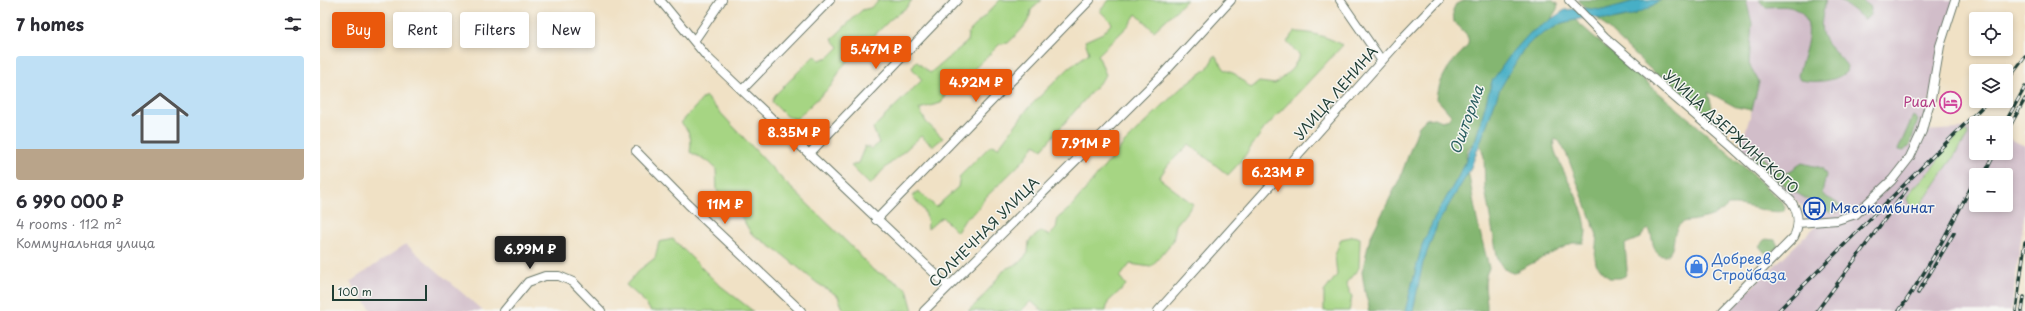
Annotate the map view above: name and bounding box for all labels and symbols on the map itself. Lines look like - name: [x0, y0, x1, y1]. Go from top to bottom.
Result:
- pin: 5.47M ₽: [839, 36, 913, 70]
- street label: УЛИЦА ЛЕНИНА: [1289, 41, 1383, 144]
- street label: УЛИЦА ДЗЕРЖИНСКОГО: [1659, 65, 1804, 198]
- pin: 4.92M ₽: [939, 69, 1013, 103]
- water label: Ошторма: [1443, 81, 1489, 157]
- hotel icon: Риал: [1938, 89, 1964, 115]
- place label: Риал: [1903, 91, 1936, 112]
- pin: 8.35M ₽: [757, 119, 831, 153]
- pin: 7.91M ₽: [1049, 130, 1123, 164]
- pin: 6.23M ₽: [1241, 159, 1315, 193]
- street label: СОЛНЕЧНАЯ УЛИЦА: [924, 172, 1044, 292]
- pin: 11M ₽: [697, 191, 753, 225]
- bus stop icon: Мясокомбинат: [1802, 195, 1828, 221]
- place label: Мясокомбинат: [1830, 197, 1935, 218]
- pin: 6.99M ₽: [493, 236, 567, 270]
- place label: Добреев Стройбаза: [1711, 248, 1786, 285]
- shop icon: Добреев Стройбаза: [1684, 254, 1710, 280]
- scale bar: [332, 283, 427, 302]

